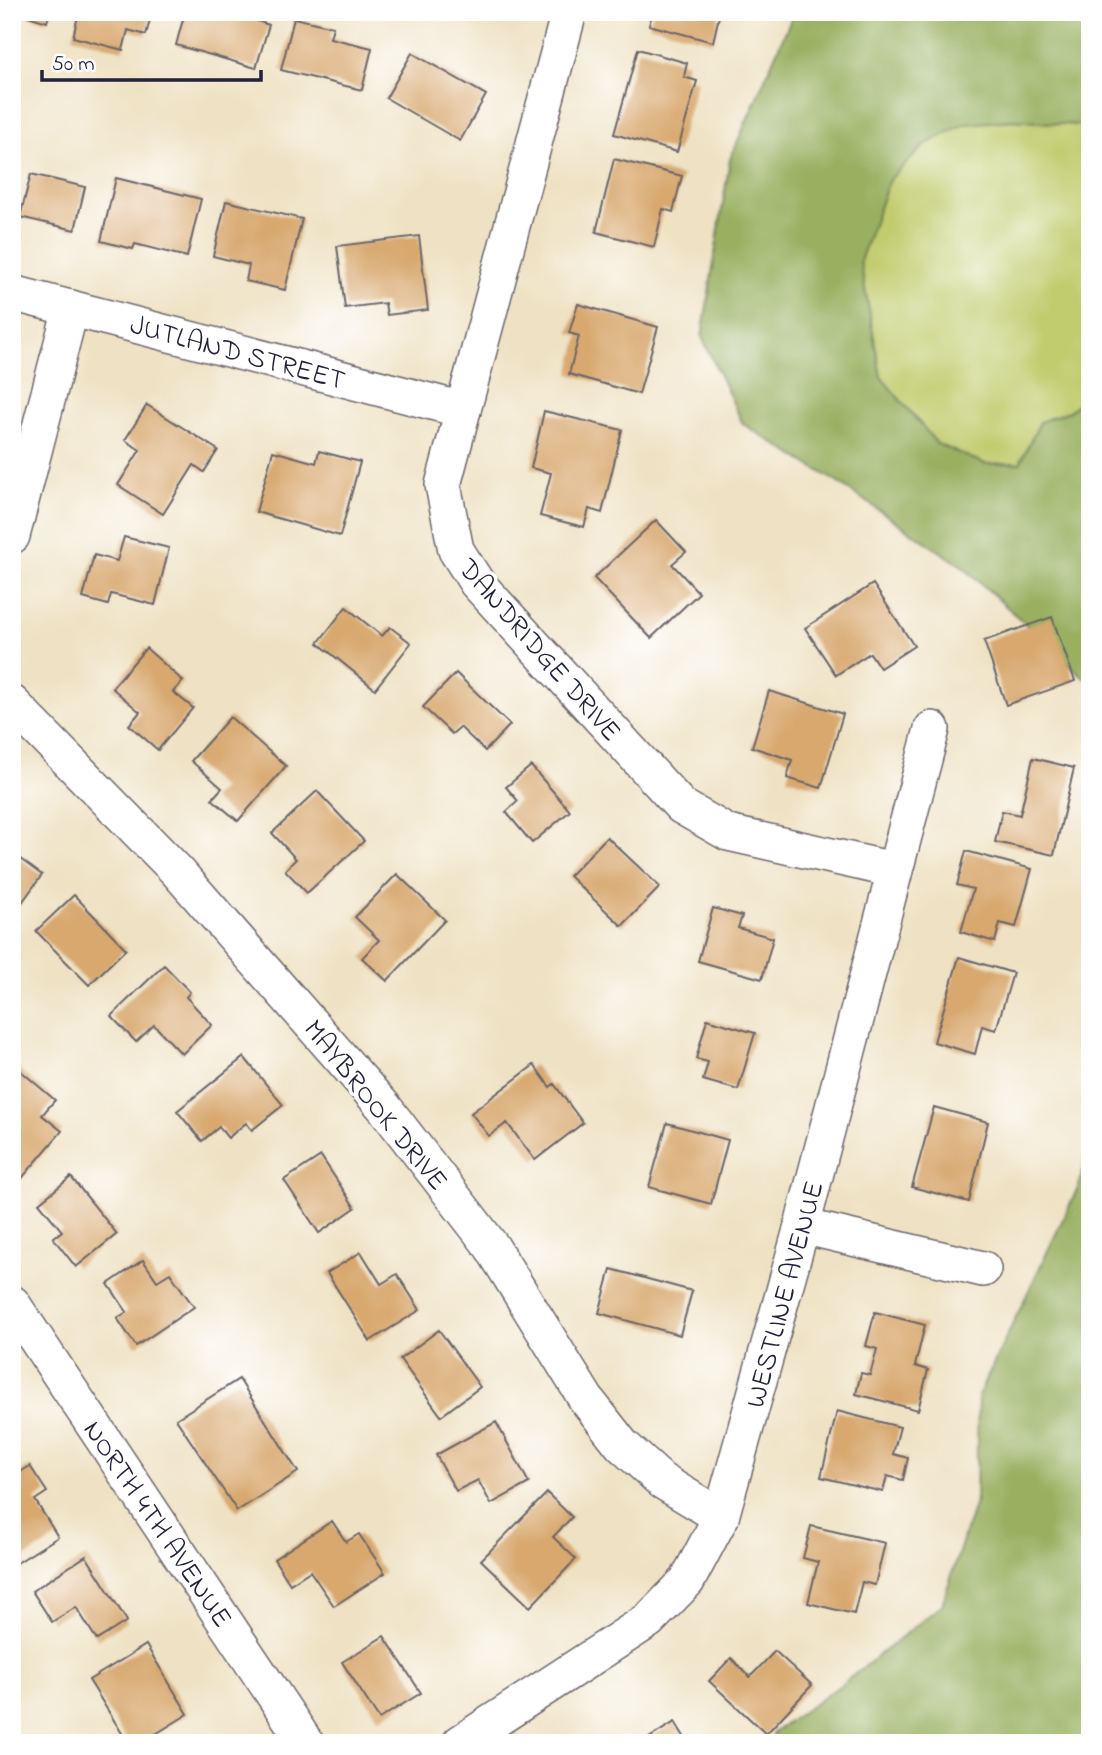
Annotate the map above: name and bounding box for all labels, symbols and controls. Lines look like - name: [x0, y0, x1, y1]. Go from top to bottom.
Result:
- scale bar: [42, 38, 261, 82]
- text: 50 m: [52, 50, 95, 80]
- street label: JUTLAND STREET: [125, 306, 349, 403]
- street label: DANDRIDGE DRIVE: [447, 550, 630, 752]
- street label: MAYBROOK DRIVE: [292, 1012, 456, 1201]
- street label: WESTLINE AVENUE: [736, 1177, 836, 1413]
- street label: NORTH 4TH AVENUE: [71, 1413, 241, 1637]

